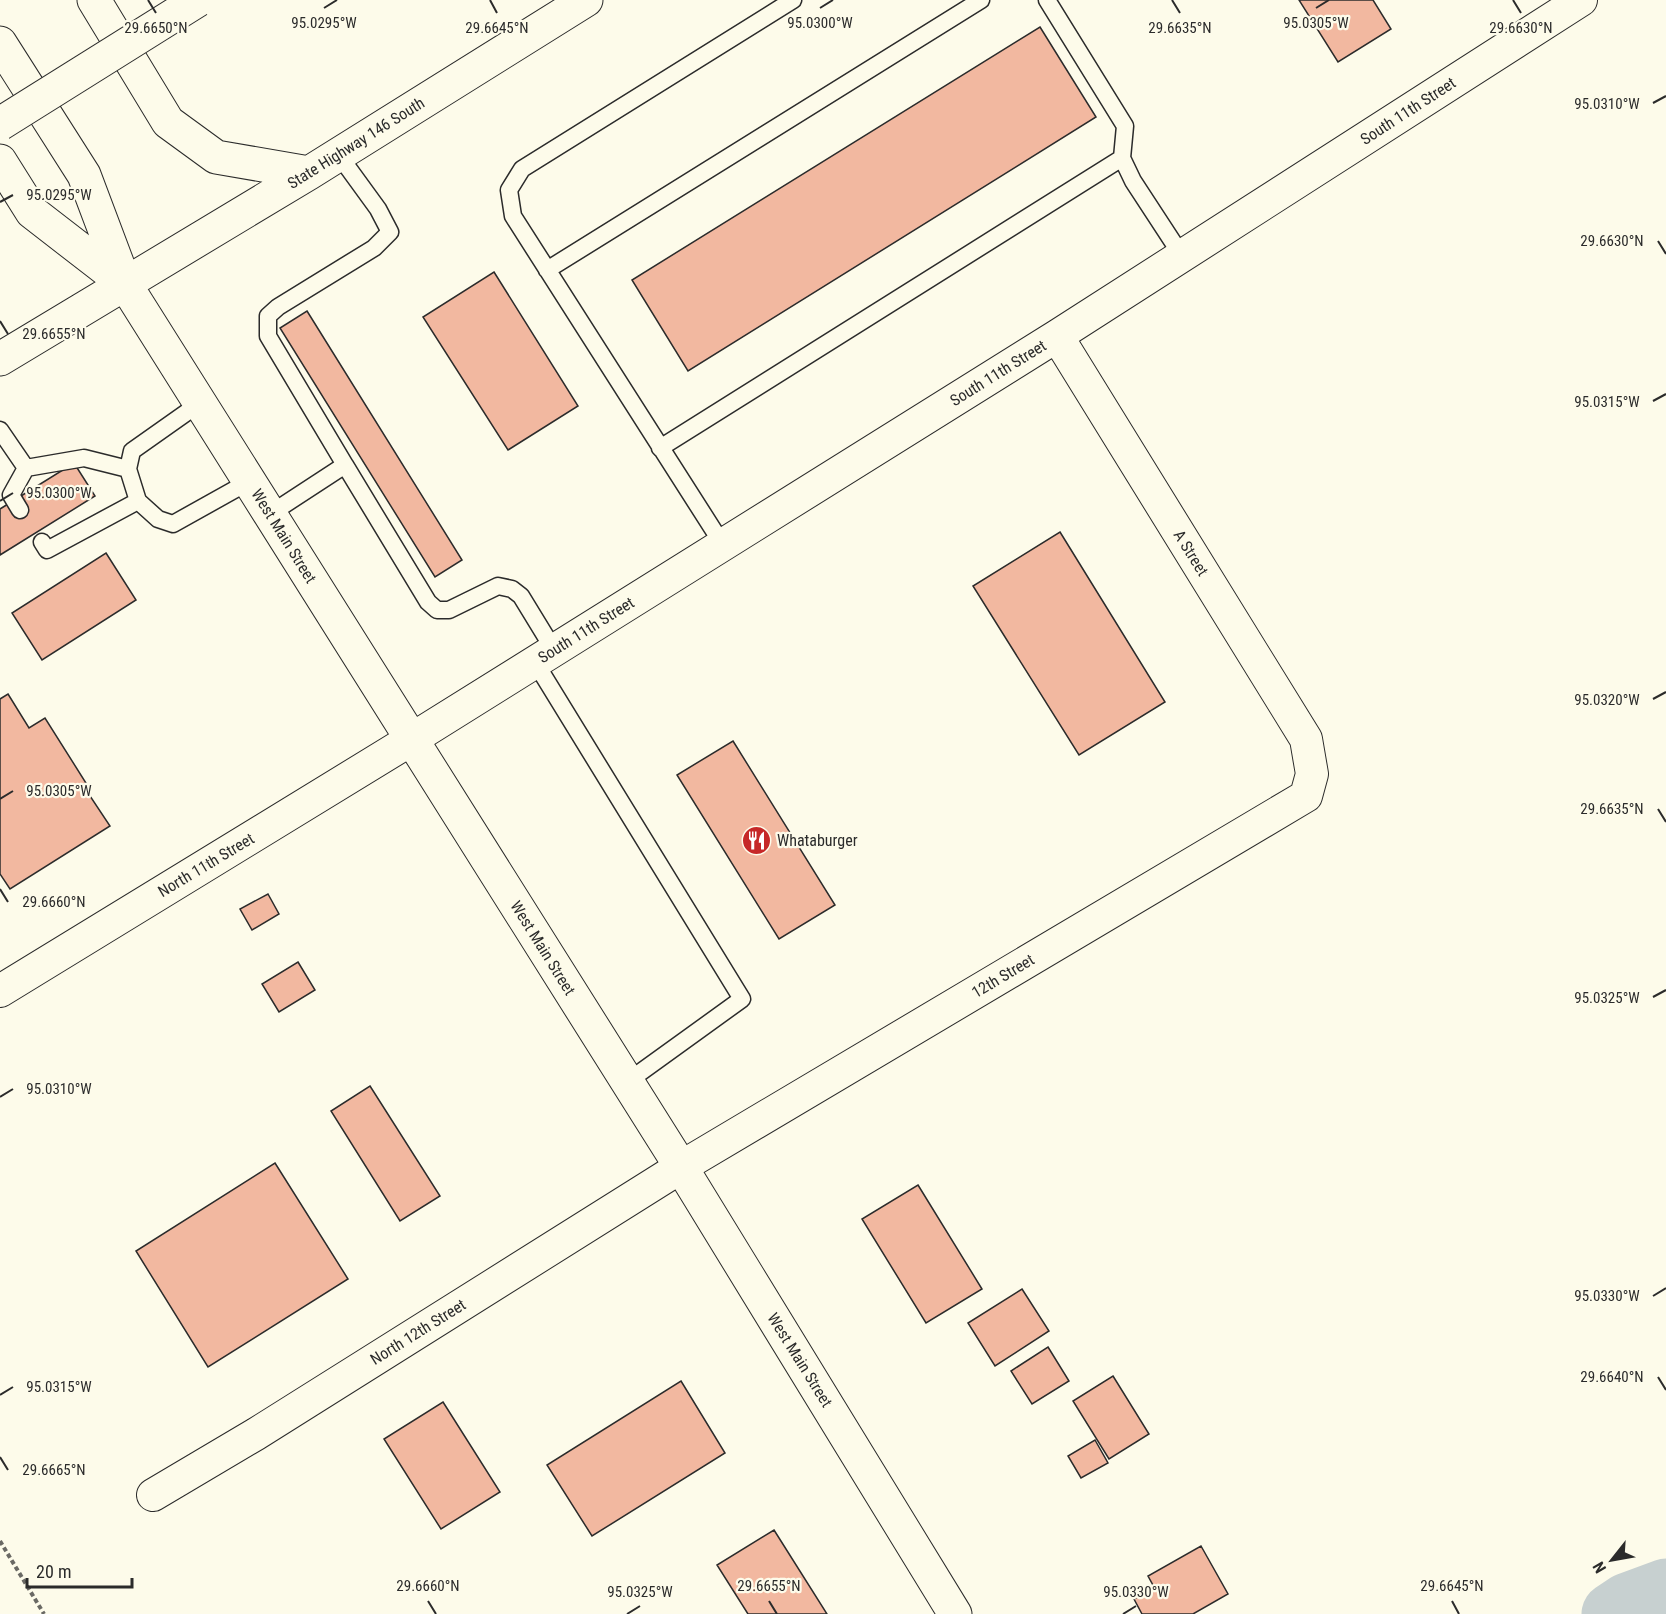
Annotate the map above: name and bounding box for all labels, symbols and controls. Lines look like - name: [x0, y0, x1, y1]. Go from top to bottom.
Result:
- text: 95.0295°W: [291, 14, 357, 32]
- text: 95.0300°W: [787, 14, 853, 32]
- text: 95.0305°W: [1283, 14, 1349, 32]
- text: 29.6650°N: [124, 19, 188, 37]
- text: 29.6645°N: [465, 19, 529, 37]
- text: 29.6635°N: [1148, 19, 1212, 37]
- text: 29.6630°N: [1489, 19, 1553, 37]
- street label: South 11th Street: [1357, 73, 1459, 149]
- street label: State Highway 146 South: [284, 93, 428, 193]
- text: 95.0310°W: [1574, 95, 1640, 113]
- text: 95.0295°W: [26, 186, 92, 204]
- text: 29.6630°N: [1580, 232, 1644, 250]
- text: 29.6655°N: [22, 325, 86, 343]
- street label: South 11th Street: [946, 336, 1050, 410]
- text: 95.0315°W: [1574, 393, 1640, 411]
- text: 95.0300°W: [26, 484, 92, 502]
- street label: West Main Street: [247, 485, 321, 587]
- street label: A Street: [1170, 527, 1213, 580]
- street label: South 11th Street: [534, 593, 638, 667]
- text: 95.0320°W: [1574, 691, 1640, 709]
- text: 95.0305°W: [26, 782, 92, 800]
- text: 29.6635°N: [1580, 800, 1644, 818]
- restaurant icon: Whataburger: [740, 824, 772, 856]
- street label: North 11th Street: [154, 829, 258, 901]
- place label: Whataburger: [777, 831, 858, 850]
- text: 29.6660°N: [22, 893, 86, 911]
- street label: West Main Street: [506, 897, 580, 999]
- street label: 12th Street: [968, 950, 1038, 1002]
- text: 95.0325°W: [1574, 989, 1640, 1007]
- text: 95.0310°W: [26, 1080, 92, 1098]
- text: 95.0330°W: [1574, 1287, 1640, 1305]
- street label: North 12th Street: [367, 1295, 469, 1369]
- street label: West Main Street: [763, 1309, 837, 1411]
- text: 29.6640°N: [1580, 1368, 1644, 1386]
- text: 95.0315°W: [26, 1378, 92, 1396]
- text: 29.6665°N: [22, 1461, 86, 1479]
- north arrow: [1582, 1530, 1642, 1590]
- scale bar: [27, 1551, 132, 1589]
- text: N: [1589, 1558, 1610, 1577]
- text: 20 m: [36, 1561, 71, 1582]
- text: 29.6660°N: [396, 1577, 460, 1595]
- text: 29.6655°N: [737, 1577, 801, 1595]
- text: 29.6645°N: [1420, 1577, 1484, 1595]
- text: 95.0325°W: [607, 1583, 673, 1601]
- text: 95.0330°W: [1103, 1583, 1169, 1601]

